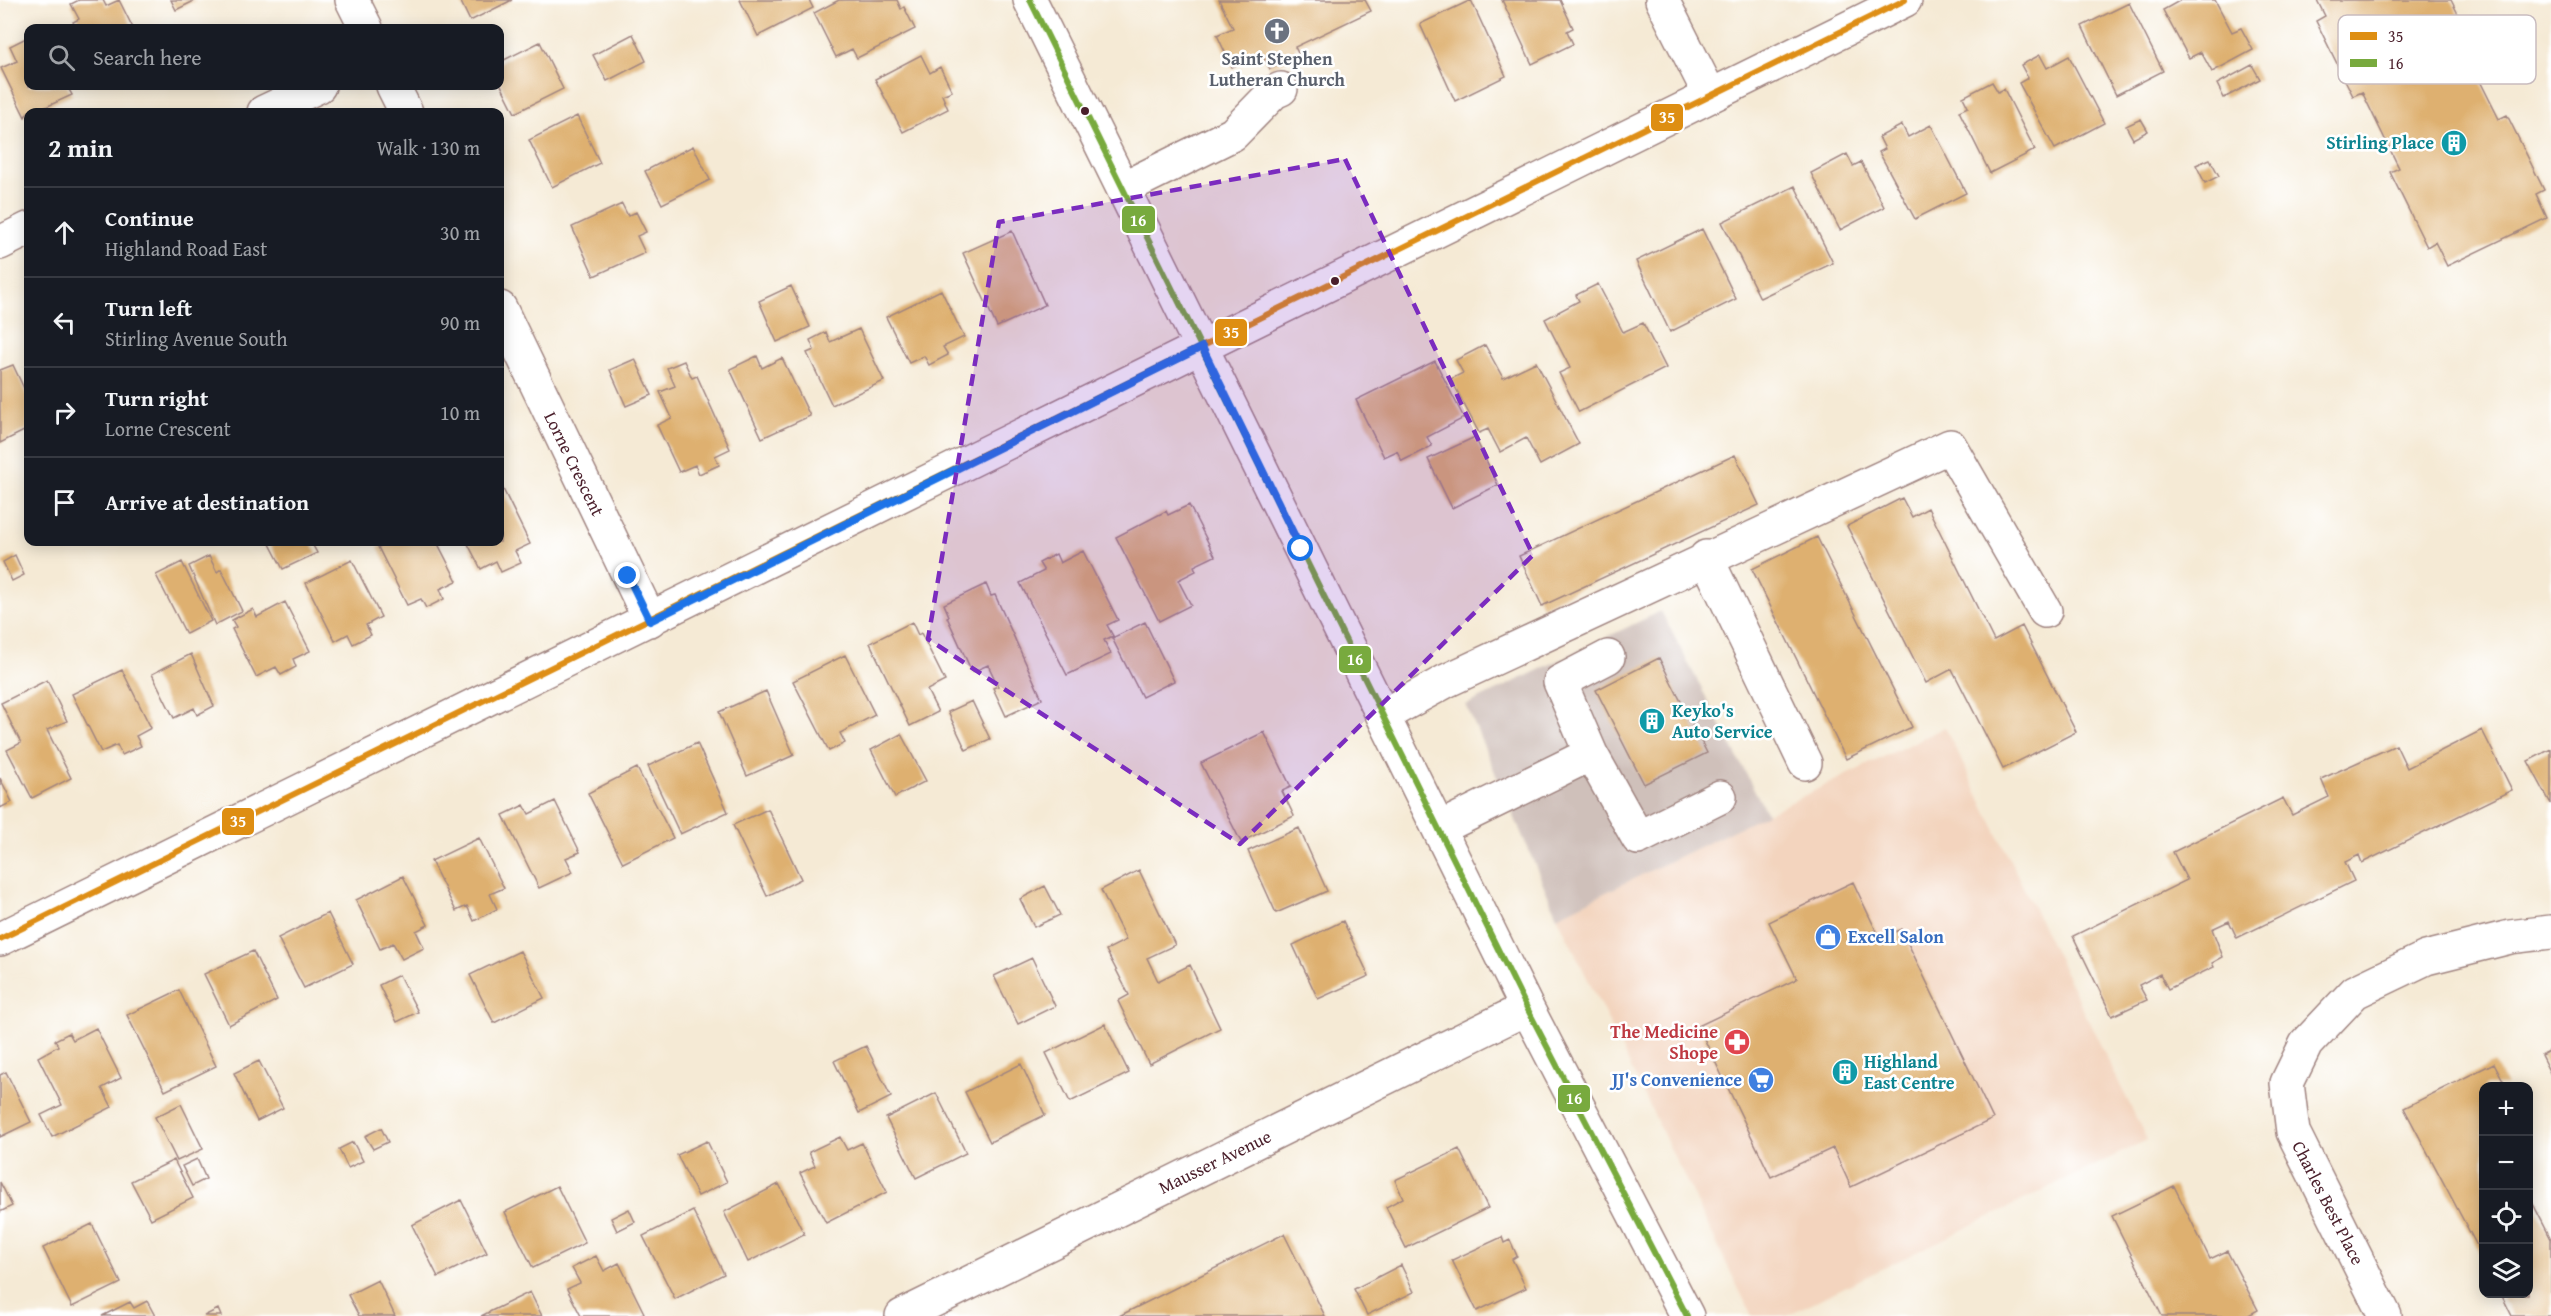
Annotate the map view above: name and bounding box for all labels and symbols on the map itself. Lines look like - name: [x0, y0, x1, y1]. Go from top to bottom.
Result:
- legend: [2338, 15, 2536, 84]
- church icon: Saint Stephen Lutheran Church: [1262, 16, 1292, 46]
- text: 35: [2388, 24, 2403, 48]
- place label: Saint Stephen Lutheran Church: [1209, 45, 1345, 93]
- text: 16: [2388, 51, 2404, 75]
- line badge: 35: [1650, 103, 1684, 132]
- unlabelled marker: [1079, 105, 1091, 117]
- text: 35: [1659, 105, 1675, 129]
- building icon: Stirling Place: [2439, 128, 2469, 158]
- place label: Stirling Place: [2326, 129, 2434, 156]
- line badge: 16: [1121, 205, 1156, 234]
- text: 16: [1130, 208, 1146, 232]
- unlabelled marker: [1329, 275, 1341, 287]
- line badge: 35: [1214, 318, 1248, 347]
- text: 35: [1223, 320, 1239, 344]
- street label: Lorne Crescent: [537, 407, 612, 521]
- route start: [1287, 535, 1313, 561]
- route end: [614, 562, 640, 588]
- line badge: 16: [1338, 645, 1372, 674]
- text: 16: [1347, 647, 1363, 671]
- place label: Keyko's Auto Service: [1672, 697, 1773, 745]
- building icon: Keyko's Auto Service: [1637, 706, 1667, 736]
- line badge: 35: [221, 807, 255, 836]
- text: 35: [230, 809, 246, 833]
- shop icon: Excell Salon: [1813, 922, 1843, 952]
- place label: Excell Salon: [1848, 923, 1944, 950]
- place label: The Medicine Shope: [1610, 1018, 1718, 1066]
- pharmacy icon: The Medicine Shope: [1722, 1027, 1752, 1057]
- place label: Highland East Centre: [1864, 1048, 1955, 1096]
- building icon: Highland East Centre: [1830, 1057, 1860, 1087]
- supermarket icon: JJ's Convenience: [1746, 1065, 1776, 1095]
- place label: JJ's Convenience: [1609, 1066, 1742, 1093]
- line badge: 16: [1557, 1084, 1591, 1113]
- text: 16: [1566, 1086, 1582, 1110]
- street label: Mausser Avenue: [1154, 1123, 1276, 1201]
- street label: Charles Best Place: [2285, 1136, 2371, 1270]

